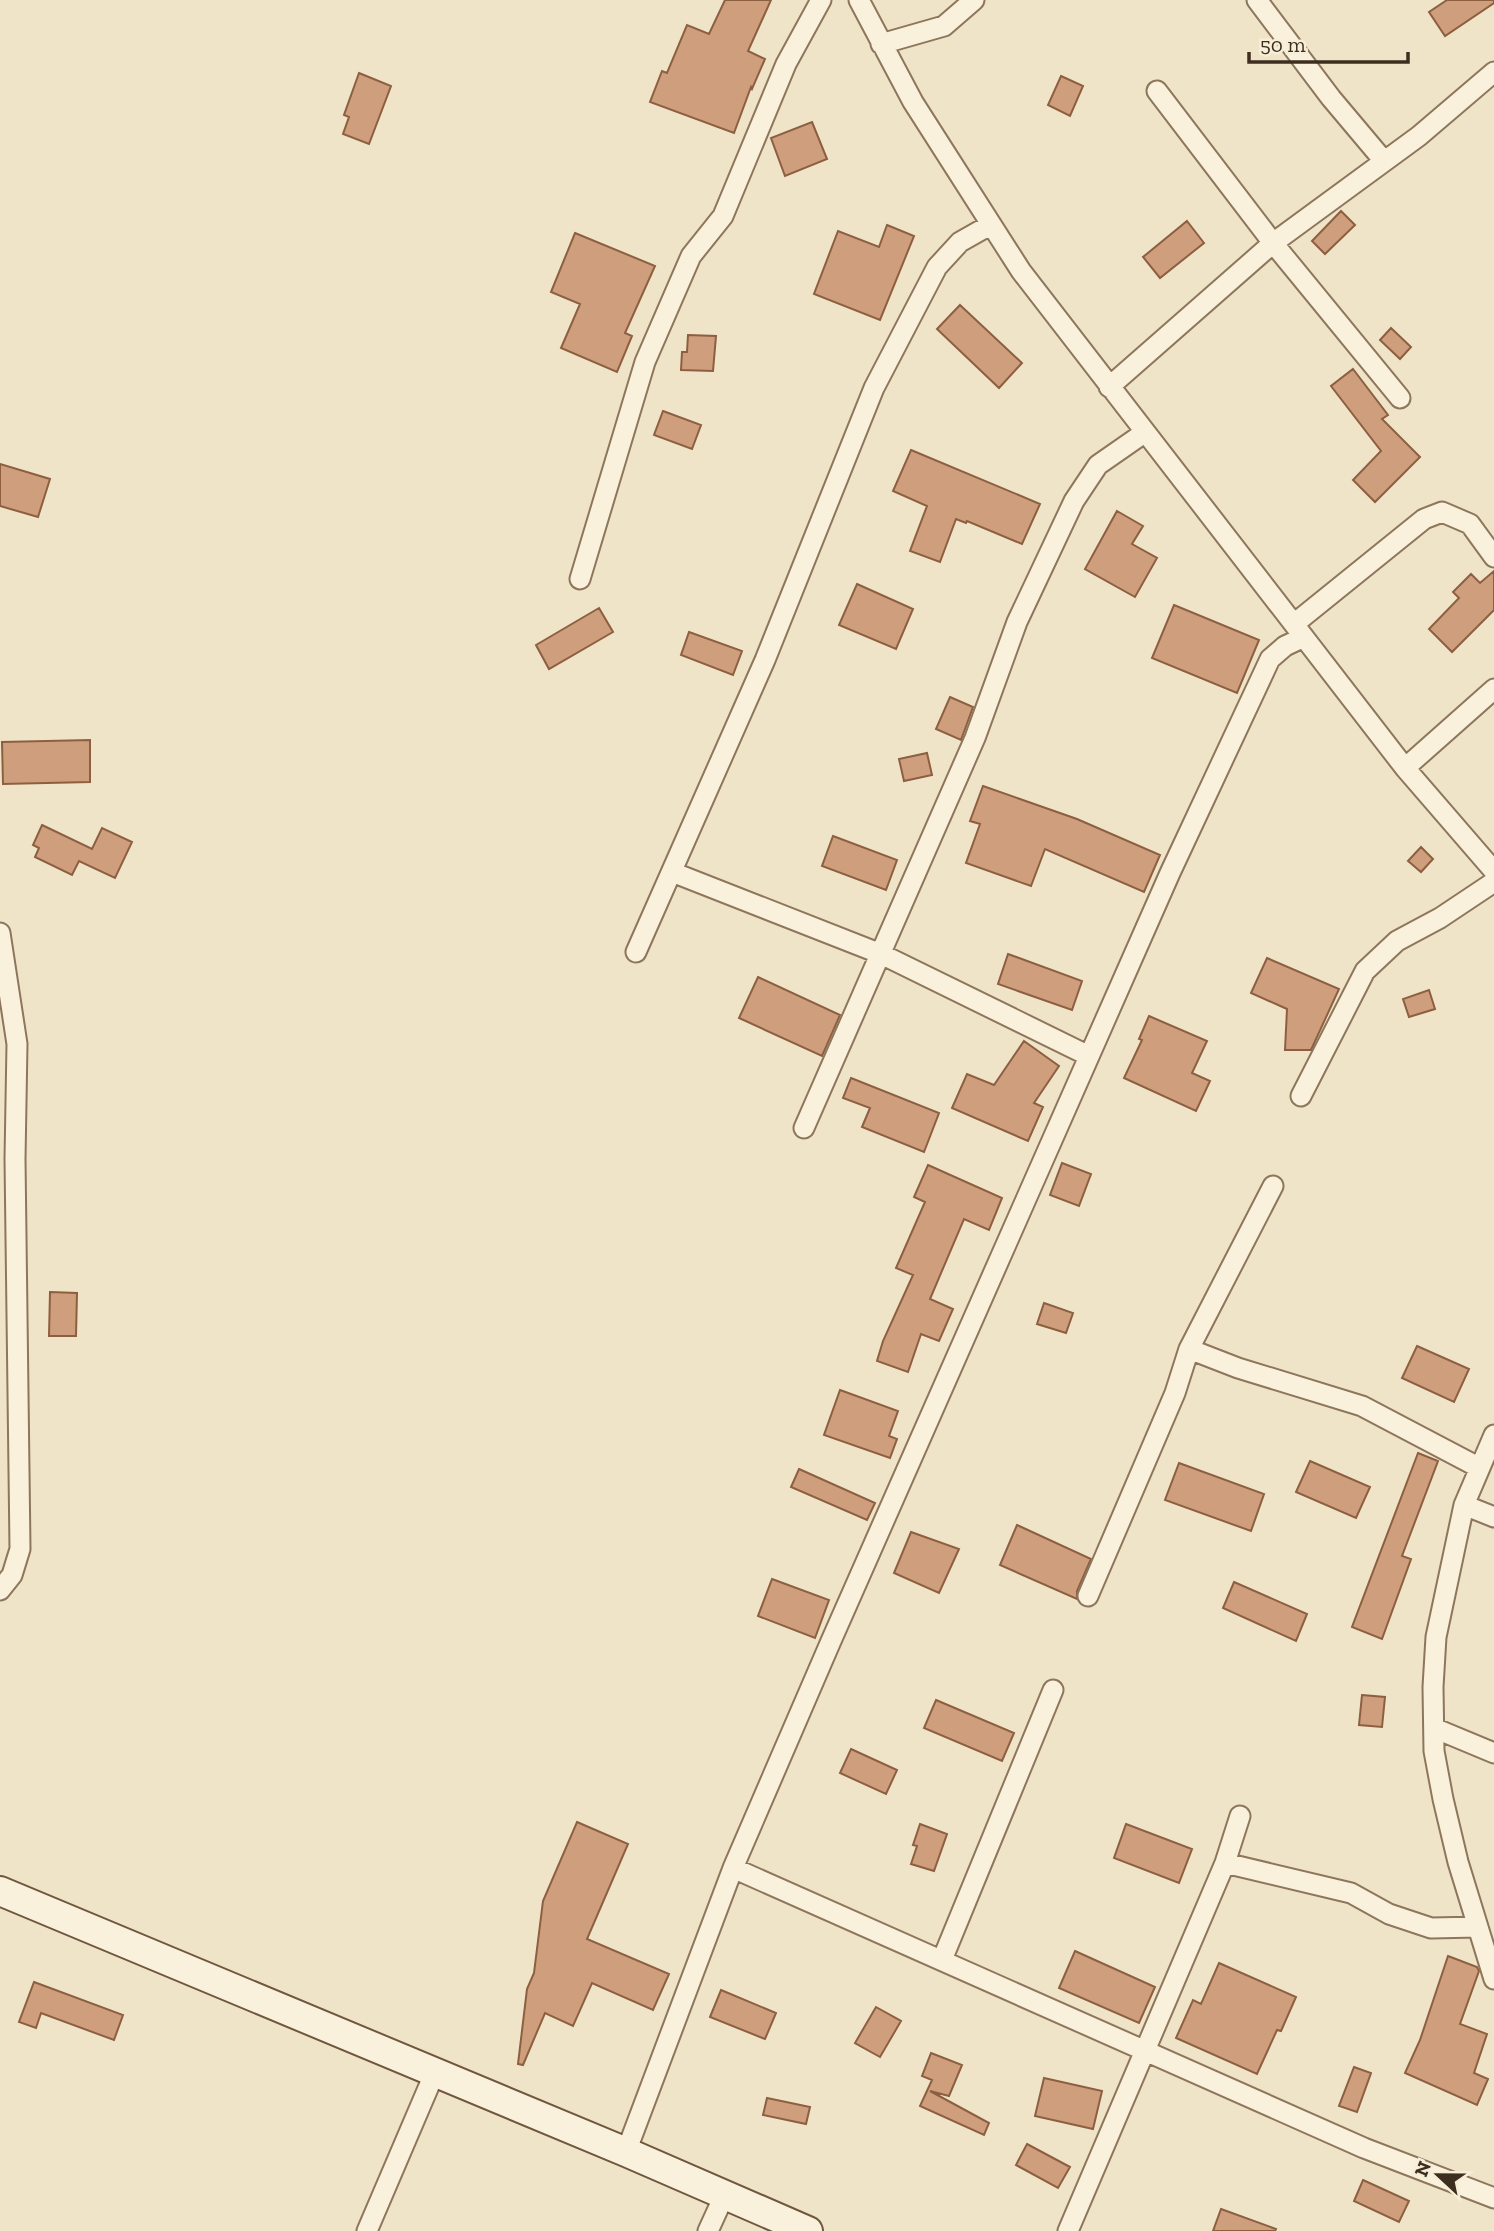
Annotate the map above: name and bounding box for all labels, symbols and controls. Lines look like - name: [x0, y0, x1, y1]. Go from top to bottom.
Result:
- scale bar: [1249, 21, 1408, 65]
- text: 50 m: [1260, 32, 1306, 57]
- north arrow: [1403, 2140, 1473, 2210]
- text: N: [1409, 2158, 1436, 2180]

